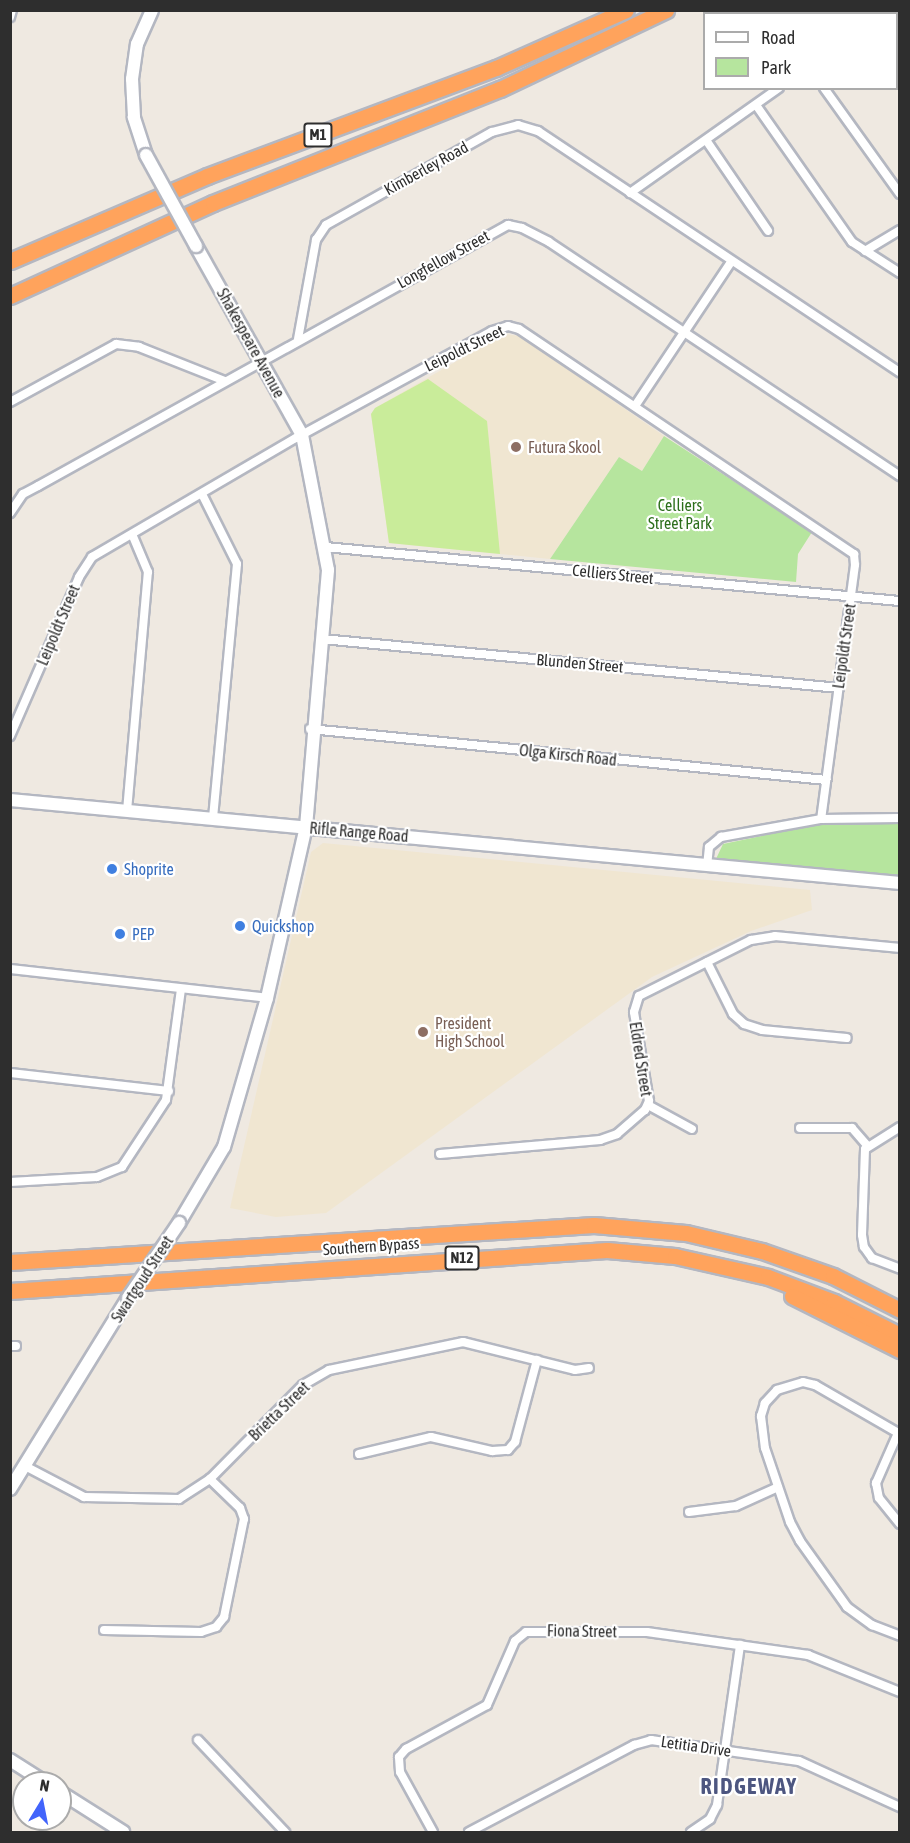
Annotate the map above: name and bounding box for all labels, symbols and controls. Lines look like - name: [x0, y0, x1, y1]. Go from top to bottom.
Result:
- legend: [703, 12, 898, 90]
- text: Road: [761, 27, 795, 48]
- text: Park: [761, 57, 791, 78]
- road number: M1: [303, 123, 333, 147]
- street label: Kimberley Road: [381, 137, 471, 199]
- street label: Longfellow Street: [393, 226, 493, 292]
- street label: Shakespeare Avenue: [213, 285, 289, 401]
- street label: Leipoldt Street: [421, 321, 507, 375]
- place label: Futura Skool: [528, 437, 601, 457]
- marker: Futura Skool: [509, 440, 523, 454]
- park label: Celliers Street Park: [648, 495, 712, 533]
- street label: Celliers Street: [571, 560, 655, 588]
- street label: Leipoldt Street: [32, 582, 84, 668]
- street label: Leipoldt Street: [829, 602, 859, 690]
- street label: Blunden Street: [536, 650, 624, 676]
- street label: Olga Kirsch Road: [518, 740, 618, 770]
- street label: Rifle Range Road: [309, 818, 409, 846]
- place label: Shoprite: [124, 859, 174, 879]
- marker: Shoprite: [105, 862, 119, 876]
- place label: Quickshop: [252, 916, 314, 936]
- marker: Quickshop: [233, 919, 247, 933]
- place label: PEP: [132, 924, 154, 944]
- marker: PEP: [113, 927, 127, 941]
- place label: President High School: [435, 1013, 504, 1051]
- street label: Eldred Street: [626, 1020, 656, 1098]
- marker: President High School: [416, 1025, 430, 1039]
- street label: Swartgoud Street: [107, 1232, 177, 1326]
- street label: Southern Bypass: [322, 1233, 420, 1259]
- road number: N12: [444, 1246, 480, 1270]
- street label: Brietta Street: [245, 1377, 313, 1445]
- street label: Fiona Street: [547, 1621, 617, 1641]
- street label: Letitia Drive: [660, 1732, 732, 1760]
- north arrow: [12, 1771, 72, 1831]
- district label: RIDGEWAY: [701, 1774, 797, 1800]
- text: N: [39, 1776, 51, 1795]

